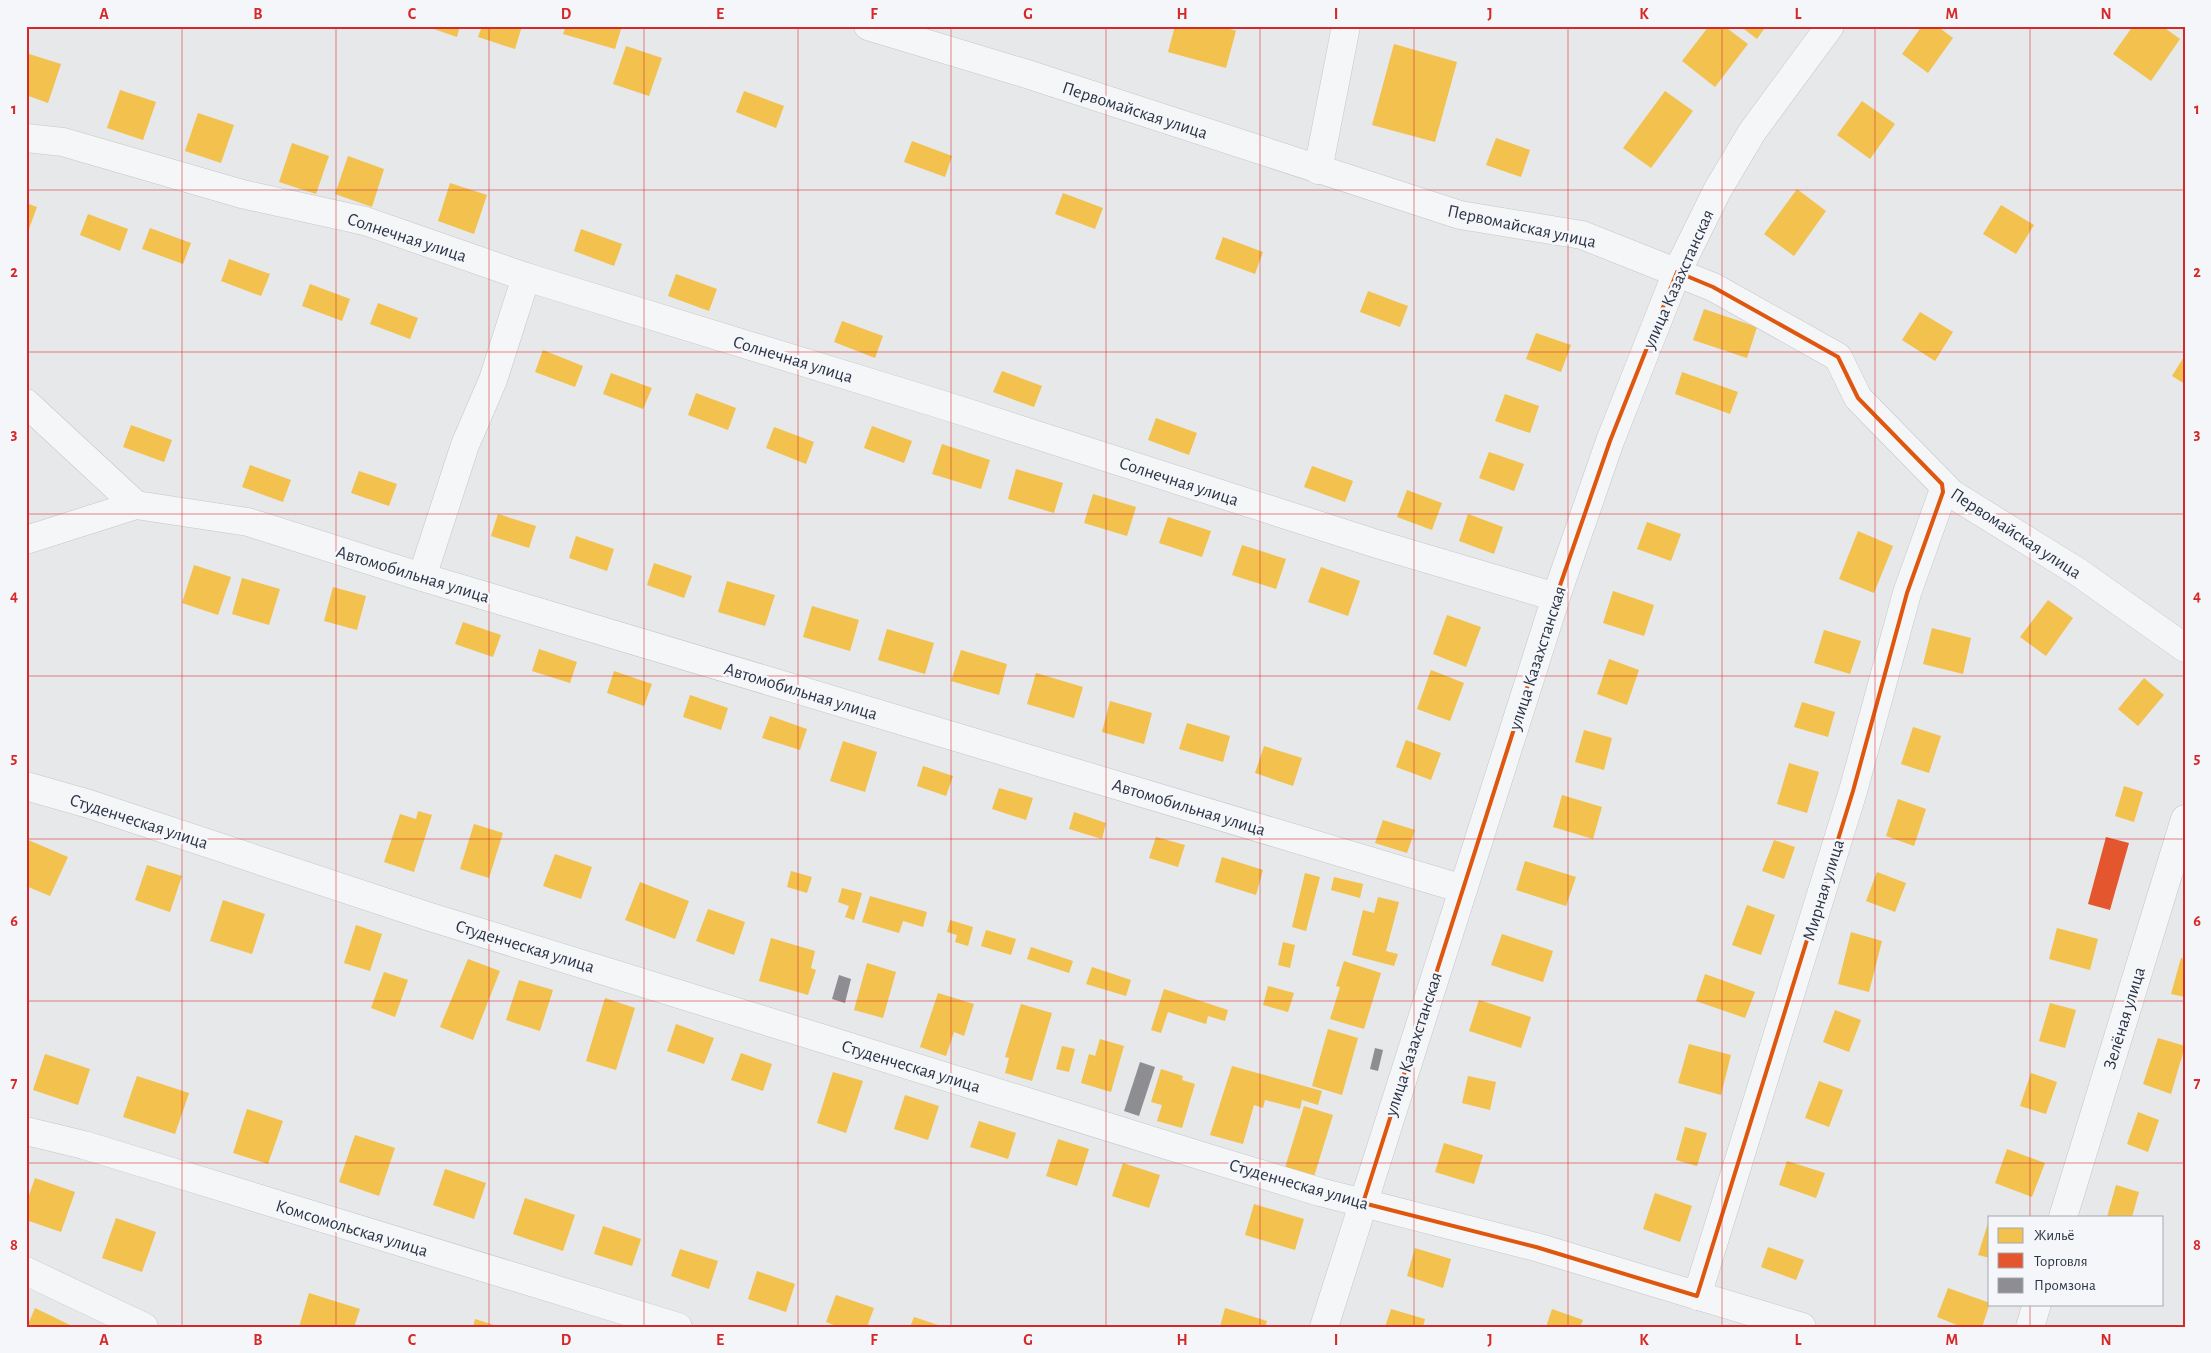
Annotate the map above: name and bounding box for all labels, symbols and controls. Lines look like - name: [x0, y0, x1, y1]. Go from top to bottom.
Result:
- text: A: [99, 6, 109, 22]
- text: B: [253, 6, 263, 22]
- text: C: [408, 6, 417, 22]
- text: D: [561, 6, 572, 22]
- text: E: [716, 6, 724, 22]
- text: F: [870, 6, 878, 22]
- text: G: [1023, 6, 1033, 22]
- text: H: [1176, 6, 1188, 22]
- text: I: [1334, 6, 1338, 22]
- text: J: [1487, 6, 1493, 22]
- text: K: [1639, 6, 1649, 22]
- text: L: [1795, 6, 1802, 22]
- text: M: [1946, 6, 1958, 22]
- text: N: [2100, 6, 2112, 22]
- street label: Первомайская улица: [1060, 79, 1210, 143]
- text: 1: [11, 101, 17, 117]
- text: 1: [2194, 101, 2200, 117]
- street label: Первомайская улица: [1446, 202, 1598, 252]
- street label: улица Казахстанская: [1640, 207, 1718, 353]
- street label: Солнечная улица: [345, 210, 469, 266]
- text: 2: [10, 264, 18, 280]
- text: 2: [2193, 264, 2201, 280]
- street label: Солнечная улица: [731, 333, 855, 387]
- text: 3: [11, 426, 18, 442]
- text: 3: [2194, 426, 2201, 442]
- street label: Солнечная улица: [1117, 454, 1241, 510]
- street label: Первомайская улица: [1947, 485, 2084, 583]
- street label: Автомобильная улица: [334, 542, 492, 607]
- street label: улица Казахстанская: [1506, 584, 1570, 734]
- text: 4: [10, 588, 18, 604]
- text: 4: [2193, 588, 2201, 604]
- street label: Автомобильная улица: [722, 659, 880, 724]
- text: 5: [11, 750, 18, 766]
- text: 5: [2194, 750, 2201, 766]
- street label: Автомобильная улица: [1110, 775, 1268, 840]
- street label: Студенческая улица: [67, 791, 210, 853]
- street label: Мирная улица: [1800, 837, 1848, 943]
- text: 6: [10, 913, 18, 929]
- text: 6: [2193, 913, 2201, 929]
- street label: Студенческая улица: [453, 917, 596, 977]
- street label: Зелёная улица: [2101, 965, 2149, 1072]
- street label: улица Казахстанская: [1382, 970, 1446, 1120]
- street label: Студенческая улица: [839, 1037, 982, 1097]
- text: 7: [11, 1075, 18, 1091]
- text: 7: [2194, 1075, 2201, 1091]
- street label: Студенческая улица: [1227, 1156, 1371, 1214]
- street label: Комсомольская улица: [273, 1197, 430, 1261]
- legend: [1988, 1216, 2164, 1306]
- text: Жильё: [2034, 1228, 2074, 1243]
- text: 8: [10, 1237, 18, 1253]
- text: 8: [2193, 1237, 2201, 1253]
- text: Торговля: [2034, 1254, 2088, 1269]
- text: Промзона: [2034, 1278, 2096, 1293]
- text: A: [99, 1332, 109, 1348]
- text: B: [253, 1332, 263, 1348]
- text: C: [408, 1332, 417, 1348]
- text: D: [561, 1332, 572, 1348]
- text: E: [716, 1332, 724, 1348]
- text: F: [870, 1332, 878, 1348]
- text: G: [1023, 1332, 1033, 1348]
- text: H: [1176, 1332, 1188, 1348]
- text: I: [1334, 1332, 1338, 1348]
- text: J: [1487, 1332, 1493, 1348]
- text: K: [1639, 1332, 1649, 1348]
- text: L: [1795, 1332, 1802, 1348]
- text: M: [1946, 1332, 1958, 1348]
- text: N: [2100, 1332, 2112, 1348]

